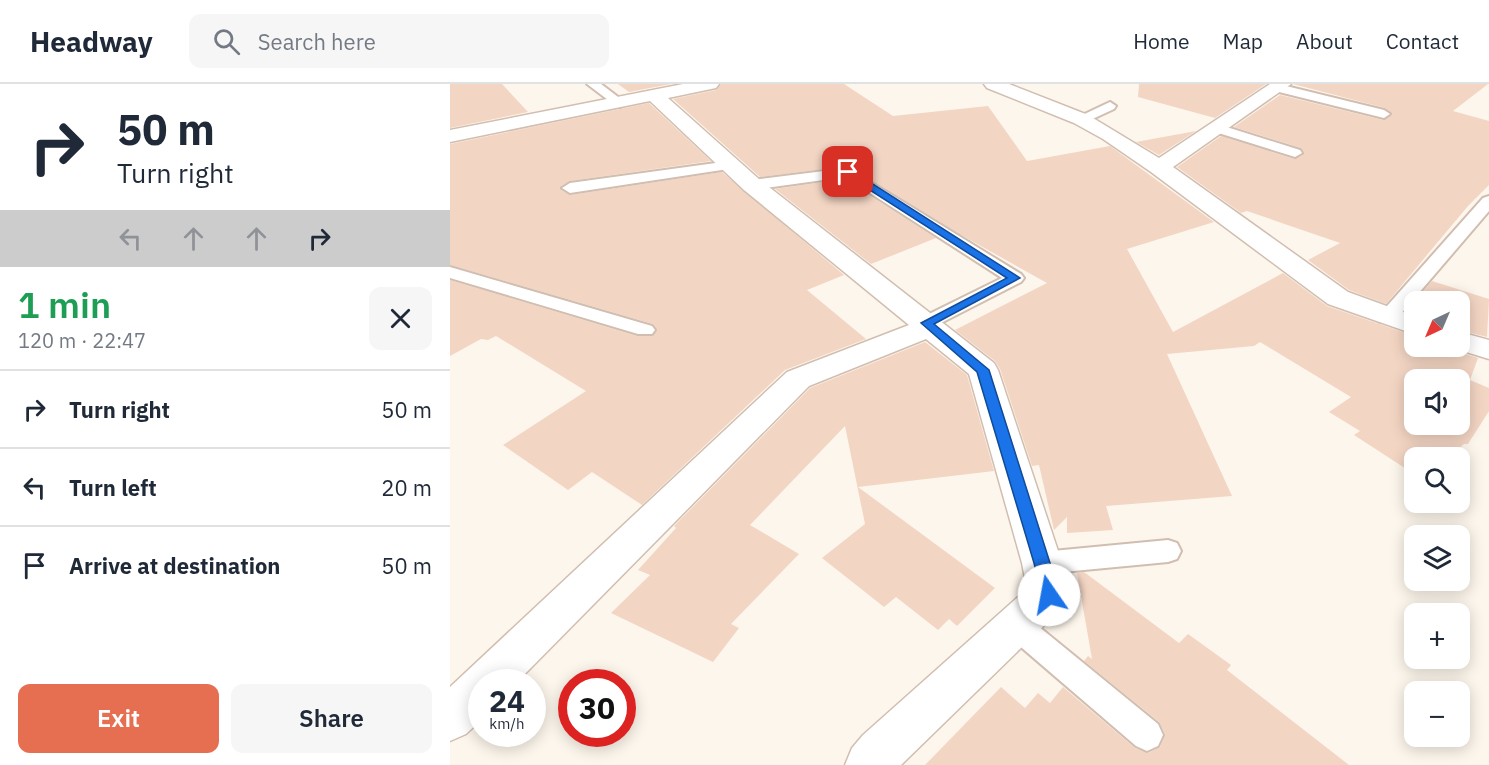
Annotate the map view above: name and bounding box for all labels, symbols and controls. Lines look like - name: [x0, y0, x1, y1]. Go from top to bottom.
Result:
- search box: [189, 14, 609, 68]
- text: Headway: [30, 23, 153, 60]
- icon: search: [210, 25, 243, 58]
- text: Search here: [258, 27, 376, 56]
- text: Home: [1133, 27, 1190, 55]
- text: Map: [1223, 27, 1263, 55]
- text: About: [1296, 27, 1353, 55]
- text: Contact: [1386, 27, 1459, 55]
- text: 50 m: [117, 102, 215, 157]
- icon: right: [18, 108, 96, 186]
- pin: [822, 146, 873, 197]
- text: Turn right: [117, 155, 234, 190]
- icon: arrive: [831, 155, 864, 188]
- icon: left: [114, 222, 147, 255]
- icon: ahead: [177, 222, 210, 255]
- icon: ahead: [240, 222, 273, 255]
- icon: right: [303, 222, 336, 255]
- text: 1 min: [18, 281, 111, 328]
- button: close: [369, 287, 432, 350]
- north arrow: [1404, 291, 1470, 357]
- map controls: [1404, 291, 1470, 747]
- text: 120 m · 22:47: [18, 327, 146, 354]
- button: sound: [1404, 369, 1470, 435]
- icon: right: [18, 393, 51, 426]
- text: Turn right: [69, 395, 170, 424]
- text: 50 m: [381, 395, 432, 424]
- button: search: [1404, 447, 1470, 513]
- icon: left: [18, 471, 51, 504]
- text: Turn left: [69, 473, 157, 502]
- text: 20 m: [381, 473, 432, 502]
- button: layers: [1404, 525, 1470, 591]
- icon: arrive: [18, 549, 51, 582]
- text: Arrive at destination: [69, 551, 280, 580]
- text: 50 m: [381, 551, 432, 580]
- position arrow: [1017, 563, 1081, 627]
- button: +: [1404, 603, 1470, 669]
- speed limit sign: 30: [558, 669, 636, 747]
- text: 24: [489, 681, 525, 720]
- button: −: [1404, 681, 1470, 747]
- button: Exit: [18, 684, 219, 753]
- button: Share: [231, 684, 432, 753]
- text: km/h: [489, 714, 525, 733]

